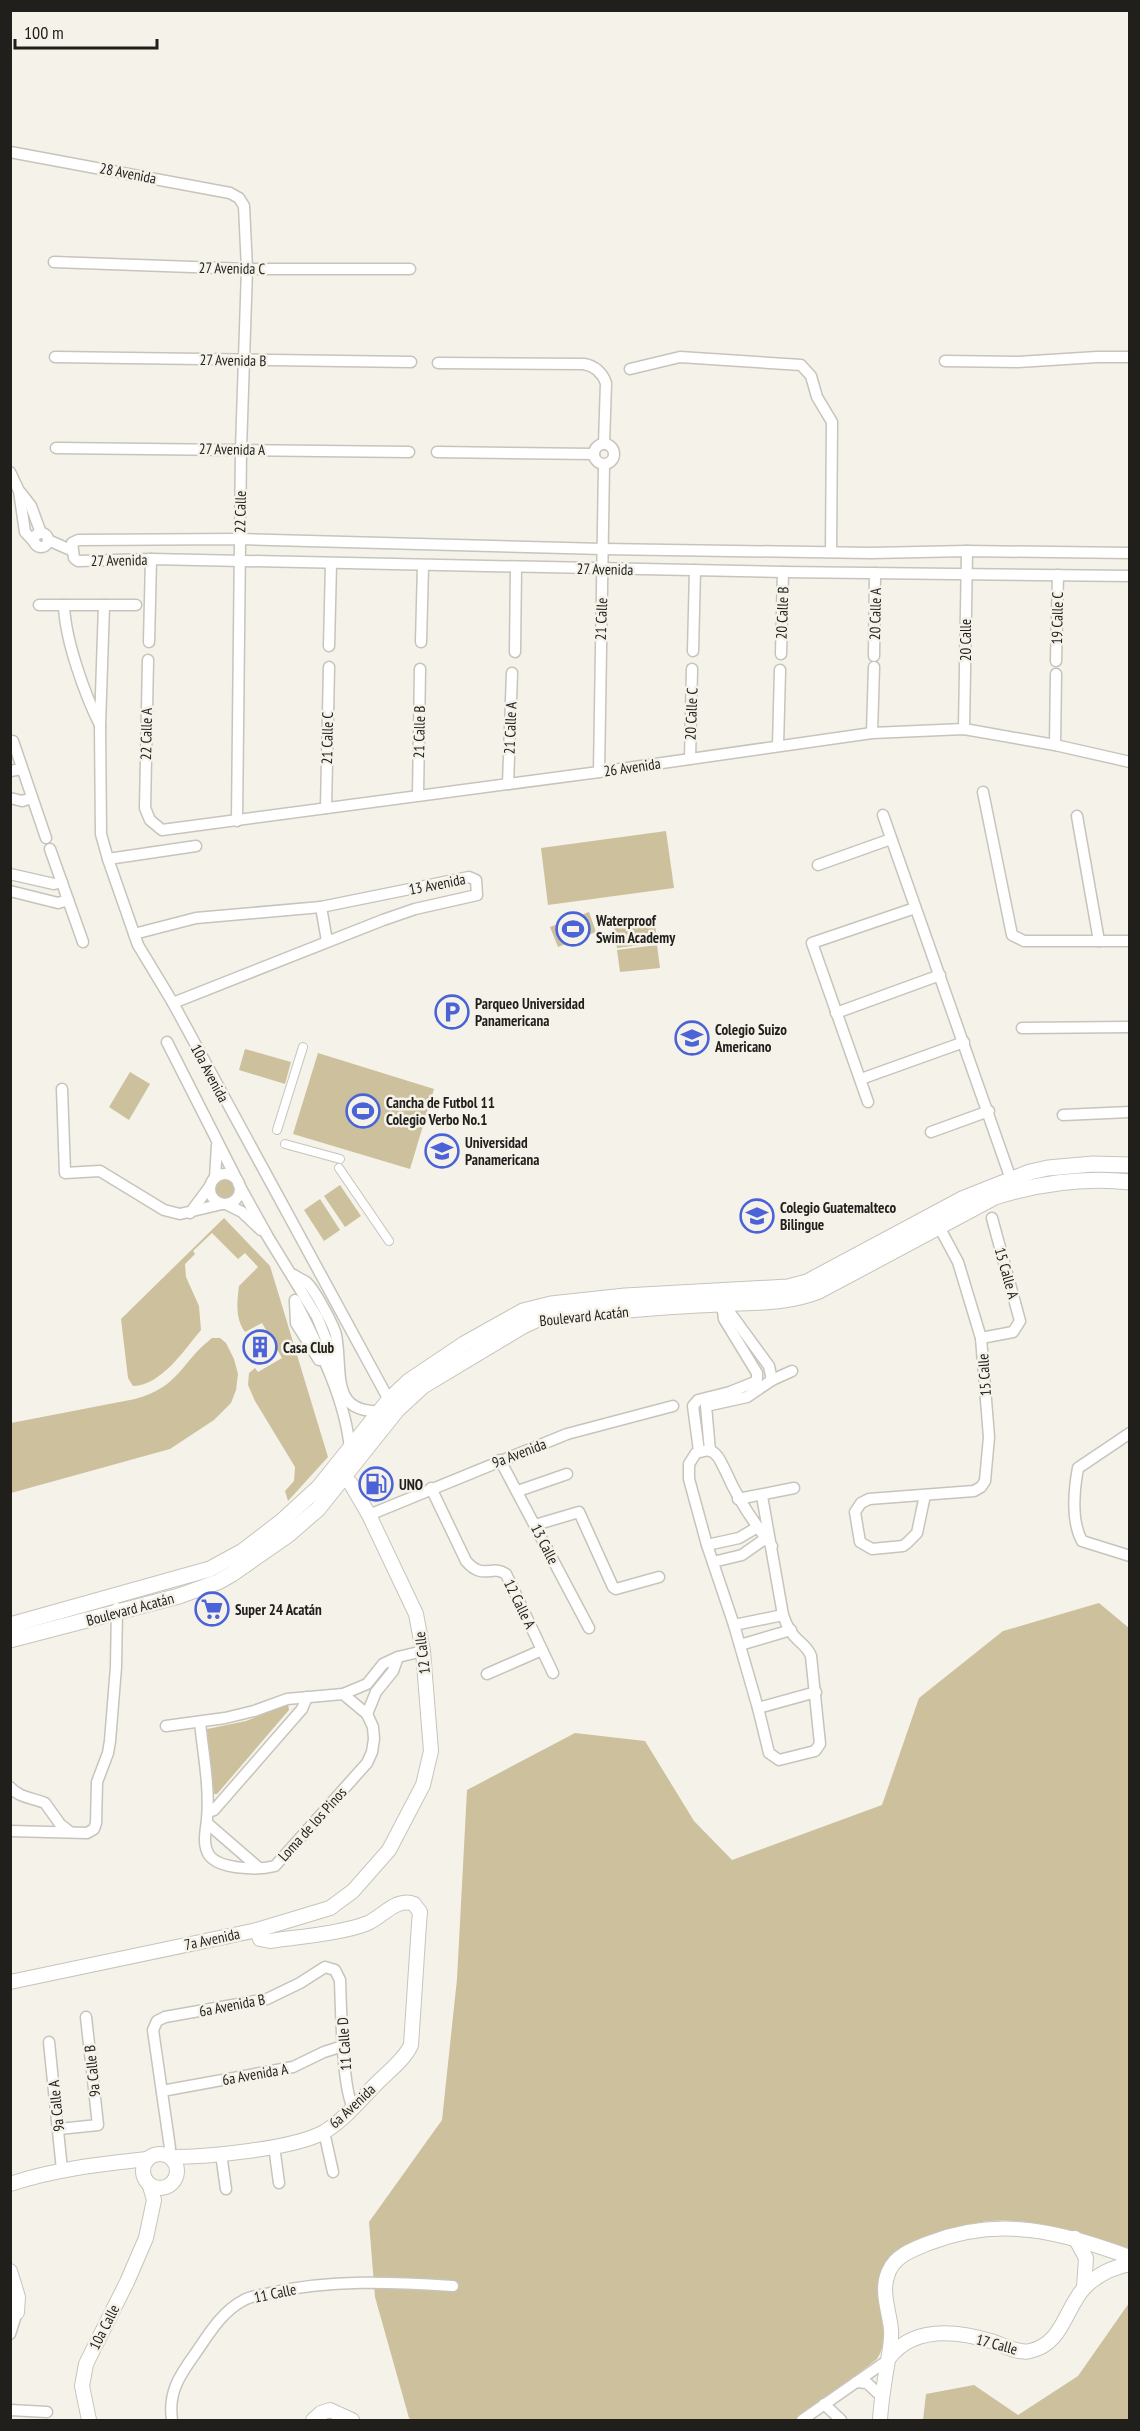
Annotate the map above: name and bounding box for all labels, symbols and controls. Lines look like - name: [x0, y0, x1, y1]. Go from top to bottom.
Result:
- scale bar: [15, 12, 158, 50]
- text: 100 m: [24, 21, 64, 44]
- street label: 28 Avenida: [98, 158, 158, 188]
- street label: 27 Avenida C: [199, 258, 266, 278]
- street label: 27 Avenida B: [199, 350, 267, 370]
- street label: 27 Avenida A: [199, 439, 266, 459]
- street label: 22 Calle: [230, 491, 250, 533]
- street label: 27 Avenida: [91, 550, 147, 570]
- street label: 27 Avenida: [577, 559, 633, 579]
- street label: 20 Calle B: [772, 586, 792, 640]
- street label: 20 Calle A: [865, 587, 885, 640]
- street label: 19 Calle C: [1047, 591, 1067, 644]
- street label: 21 Calle: [591, 597, 611, 641]
- street label: 20 Calle: [956, 619, 975, 661]
- street label: 20 Calle C: [681, 687, 701, 741]
- street label: 21 Calle A: [500, 701, 520, 755]
- street label: 21 Calle B: [409, 705, 429, 759]
- street label: 22 Calle A: [136, 707, 156, 760]
- street label: 21 Calle C: [317, 711, 337, 764]
- street label: 26 Avenida: [602, 754, 662, 780]
- street label: 13 Avenida: [407, 869, 467, 899]
- sports icon: Waterproof Swim Academy: [555, 911, 591, 947]
- place label: Waterproof Swim Academy: [595, 911, 676, 947]
- parking icon: Parqueo Universidad Panamericana: [434, 994, 470, 1030]
- place label: Parqueo Universidad Panamericana: [475, 994, 585, 1030]
- school or university icon: Colegio Suizo Americano: [674, 1020, 710, 1056]
- place label: Colegio Suizo Americano: [714, 1020, 787, 1056]
- street label: 10a Avenida: [187, 1041, 233, 1105]
- sports icon: Cancha de Futbol 11 Colegio Verbo No.1: [345, 1093, 381, 1129]
- place label: Cancha de Futbol 11 Colegio Verbo No.1: [386, 1093, 495, 1129]
- school or university icon: Universidad Panamericana: [424, 1133, 460, 1169]
- place label: Universidad Panamericana: [465, 1133, 539, 1169]
- school or university icon: Colegio Guatemalteco Bilingue: [739, 1198, 775, 1234]
- place label: Colegio Guatemalteco Bilingue: [780, 1198, 897, 1234]
- street label: 15 Calle A: [991, 1245, 1024, 1302]
- street label: Boulevard Acatán: [538, 1302, 630, 1330]
- building icon: Casa Club: [242, 1329, 278, 1365]
- place label: Casa Club: [283, 1338, 334, 1357]
- street label: 15 Calle: [973, 1353, 995, 1397]
- street label: 9a Avenida: [489, 1434, 549, 1472]
- fuel station icon: UNO: [358, 1466, 394, 1502]
- place label: UNO: [399, 1475, 423, 1494]
- street label: 13 Calle: [527, 1521, 563, 1567]
- street label: 12 Calle A: [500, 1576, 540, 1633]
- street label: Boulevard Acatán: [84, 1588, 176, 1630]
- supermarket icon: Super 24 Acatán: [194, 1591, 230, 1627]
- place label: Super 24 Acatán: [235, 1600, 322, 1619]
- street label: 12 Calle: [410, 1631, 434, 1675]
- street label: Loma de los Pinos: [274, 1783, 350, 1865]
- street label: 7a Avenida: [182, 1924, 242, 1954]
- street label: 6a Avenida B: [197, 1989, 267, 2021]
- street label: 11 Calle D: [333, 2016, 355, 2071]
- street label: 9a Calle B: [80, 2044, 104, 2098]
- street label: 6a Avenida A: [221, 2059, 290, 2089]
- street label: 9a Calle A: [44, 2078, 68, 2133]
- street label: 6a Avenida: [325, 2080, 379, 2132]
- street label: 11 Calle: [252, 2279, 298, 2307]
- street label: 10a Calle: [85, 2301, 123, 2353]
- street label: 17 Calle: [974, 2329, 1020, 2359]

